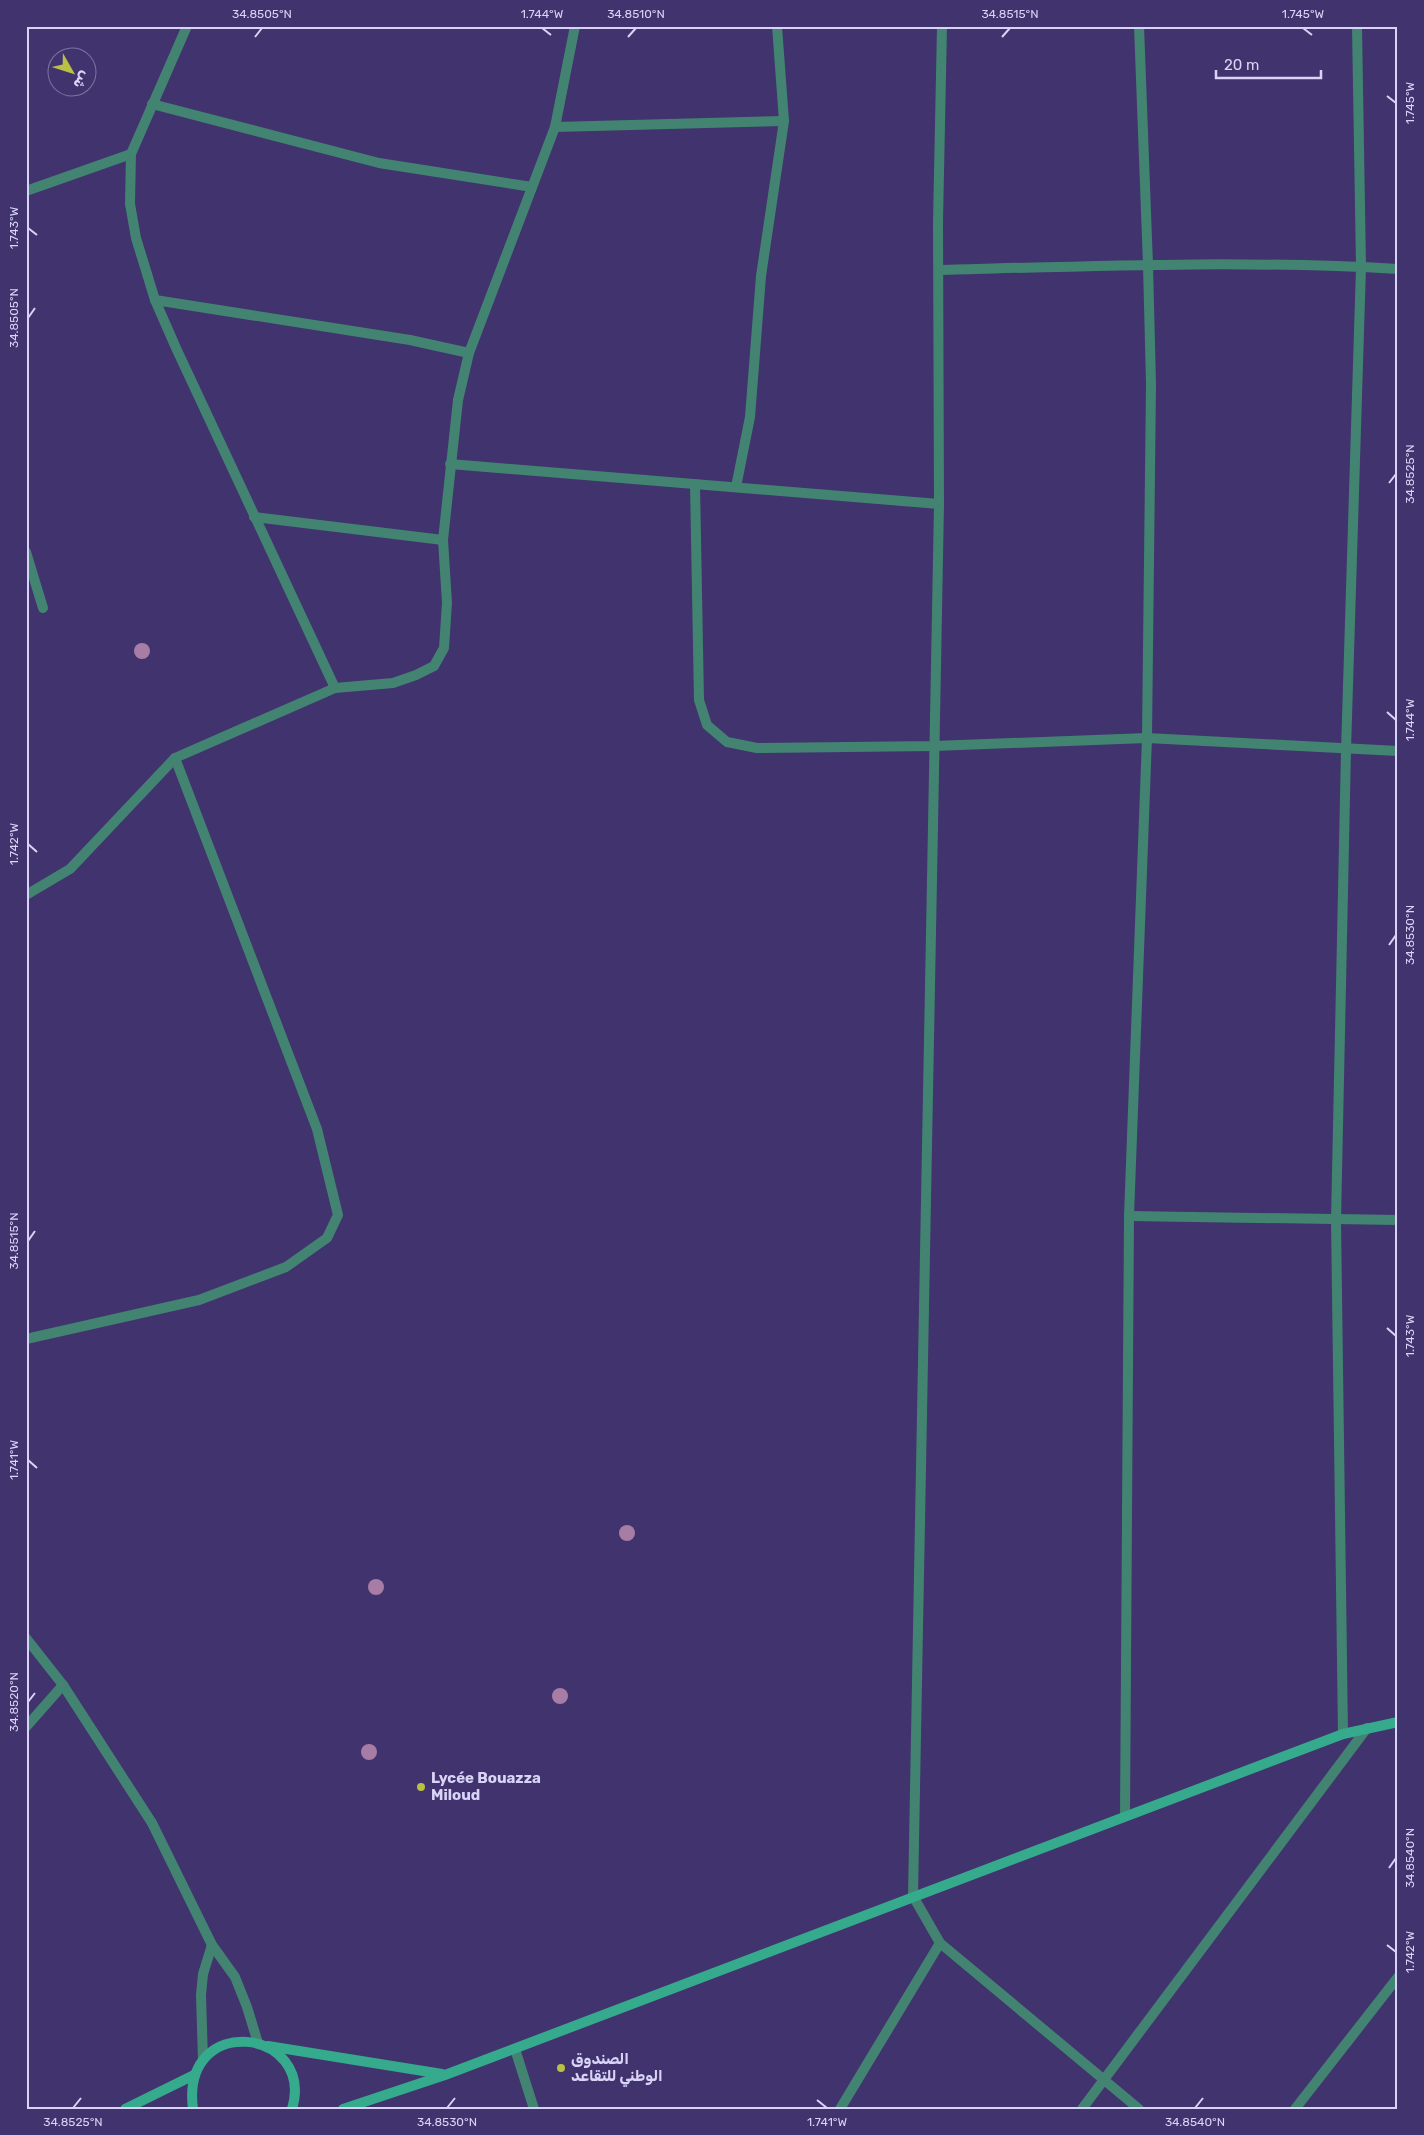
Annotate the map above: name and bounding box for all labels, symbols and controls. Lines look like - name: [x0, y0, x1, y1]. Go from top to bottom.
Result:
- text: 34.8505°N: [232, 7, 292, 21]
- text: 1.744°W: [521, 7, 564, 21]
- text: 34.8510°N: [607, 7, 665, 21]
- text: 34.8515°N: [981, 7, 1039, 21]
- text: 1.745°W: [1282, 7, 1325, 21]
- north arrow: [48, 48, 98, 98]
- scale bar: [1216, 48, 1322, 80]
- text: 20 m: [1224, 56, 1259, 74]
- text: ش: [69, 68, 94, 92]
- text: 1.745°W: [1403, 81, 1417, 124]
- text: 1.743°W: [7, 206, 21, 249]
- text: 34.8505°N: [7, 288, 21, 348]
- text: 34.8525°N: [1403, 444, 1417, 504]
- text: 1.744°W: [1403, 698, 1417, 741]
- text: 1.742°W: [7, 822, 21, 865]
- text: 34.8530°N: [1403, 905, 1417, 965]
- text: 34.8515°N: [7, 1212, 21, 1270]
- text: 1.743°W: [1403, 1314, 1417, 1357]
- text: 1.741°W: [7, 1440, 21, 1480]
- text: 34.8520°N: [7, 1672, 21, 1732]
- place label: Lycée Bouazza Miloud: [431, 1769, 541, 1804]
- marker: Lycée Bouazza Miloud: [415, 1781, 427, 1793]
- text: 34.8540°N: [1403, 1828, 1417, 1888]
- text: 1.742°W: [1403, 1930, 1417, 1973]
- place label: الصندوق الوطني للتقاعد: [571, 2050, 663, 2088]
- marker: الصندوق الوطني للتقاعد: [555, 2062, 567, 2074]
- text: 34.8525°N: [43, 2115, 103, 2129]
- text: 34.8530°N: [417, 2115, 477, 2129]
- text: 1.741°W: [807, 2115, 847, 2129]
- text: 34.8540°N: [1165, 2115, 1225, 2129]

